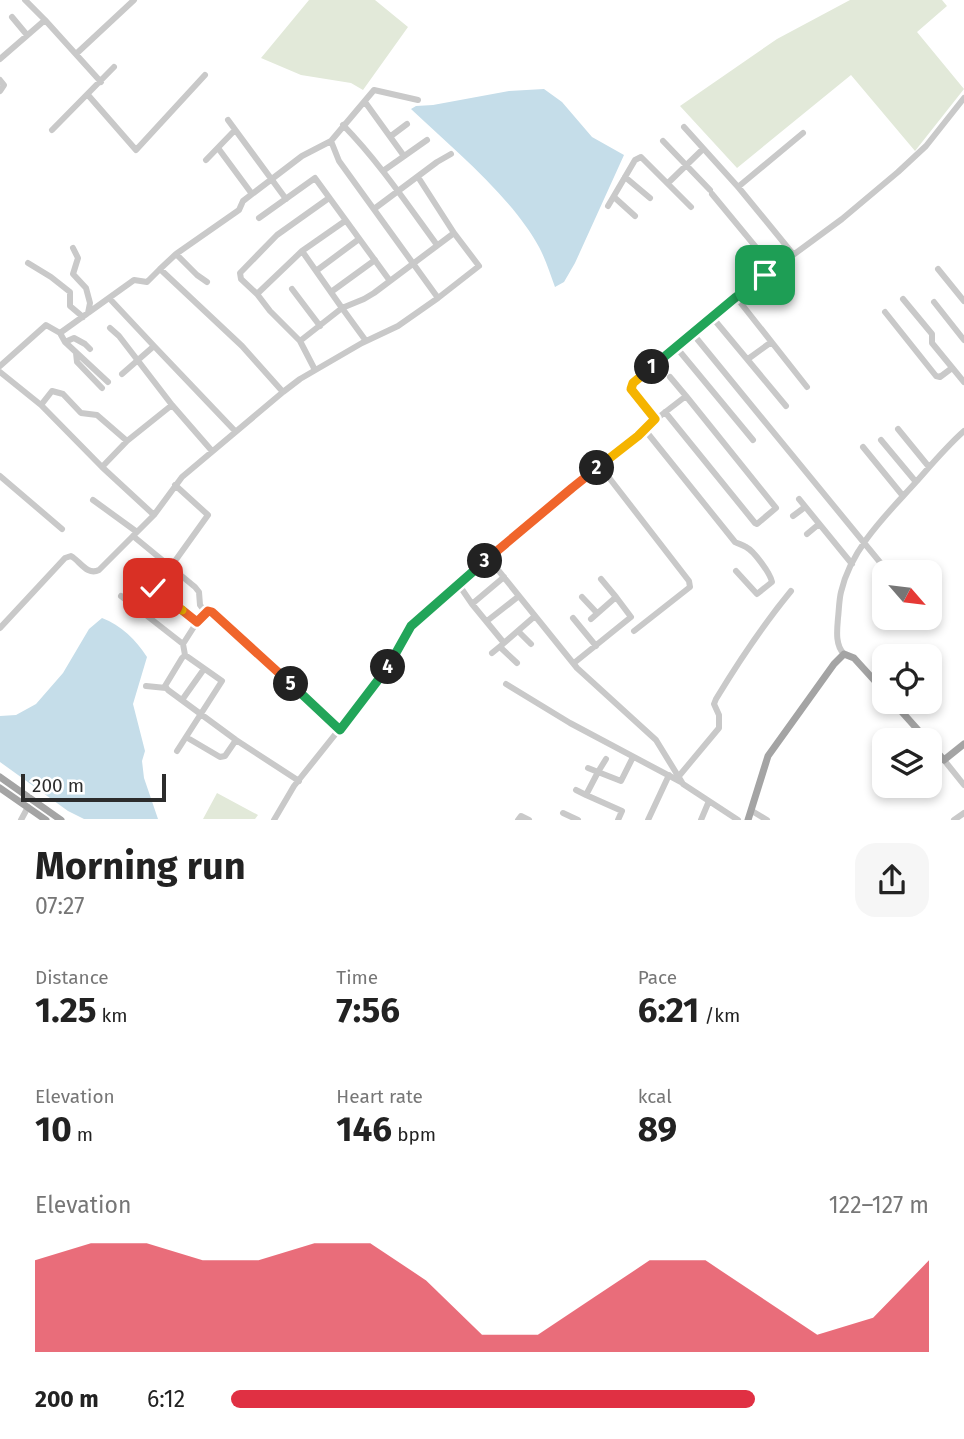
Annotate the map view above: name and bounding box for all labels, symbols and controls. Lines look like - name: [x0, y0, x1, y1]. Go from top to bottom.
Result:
- pin: [735, 245, 795, 305]
- icon: arrive: [746, 256, 784, 294]
- pin: 1: [634, 350, 670, 384]
- text: 1: [647, 355, 656, 378]
- pin: 2: [580, 450, 614, 486]
- text: 2: [592, 456, 601, 479]
- pin: 3: [468, 544, 503, 578]
- text: 3: [480, 549, 489, 572]
- pin: [123, 558, 183, 618]
- north arrow: [872, 560, 942, 630]
- map controls: [872, 560, 942, 798]
- icon: check: [134, 569, 172, 607]
- button: locate: [872, 644, 942, 714]
- pin: 4: [370, 650, 406, 684]
- text: 4: [382, 655, 393, 678]
- pin: 5: [274, 666, 308, 702]
- text: 5: [285, 672, 296, 695]
- button: layers: [872, 728, 942, 798]
- scale bar: [21, 771, 166, 802]
- text: 200 m: [32, 774, 84, 797]
- text: Morning run: [35, 843, 246, 889]
- button: share: [855, 843, 929, 917]
- text: 07:27: [35, 892, 84, 920]
- text: Distance: [35, 966, 109, 989]
- text: Time: [336, 966, 378, 989]
- text: Pace: [638, 966, 677, 989]
- text: 1.25: [35, 989, 97, 1031]
- text: 7:56: [336, 989, 400, 1031]
- text: 6:21: [638, 989, 699, 1031]
- text: km: [97, 1004, 128, 1027]
- text: /km: [699, 1004, 740, 1027]
- text: Elevation: [35, 1085, 115, 1108]
- text: Heart rate: [336, 1085, 423, 1108]
- text: kcal: [638, 1085, 672, 1108]
- text: 10: [35, 1108, 72, 1150]
- text: 146: [336, 1108, 392, 1150]
- text: 89: [638, 1108, 677, 1150]
- text: m: [72, 1123, 93, 1146]
- text: bpm: [392, 1123, 436, 1146]
- text: Elevation: [35, 1191, 131, 1219]
- text: 122–127 m: [829, 1191, 929, 1219]
- text: 200 m: [35, 1385, 99, 1413]
- text: 6:12: [147, 1385, 185, 1413]

